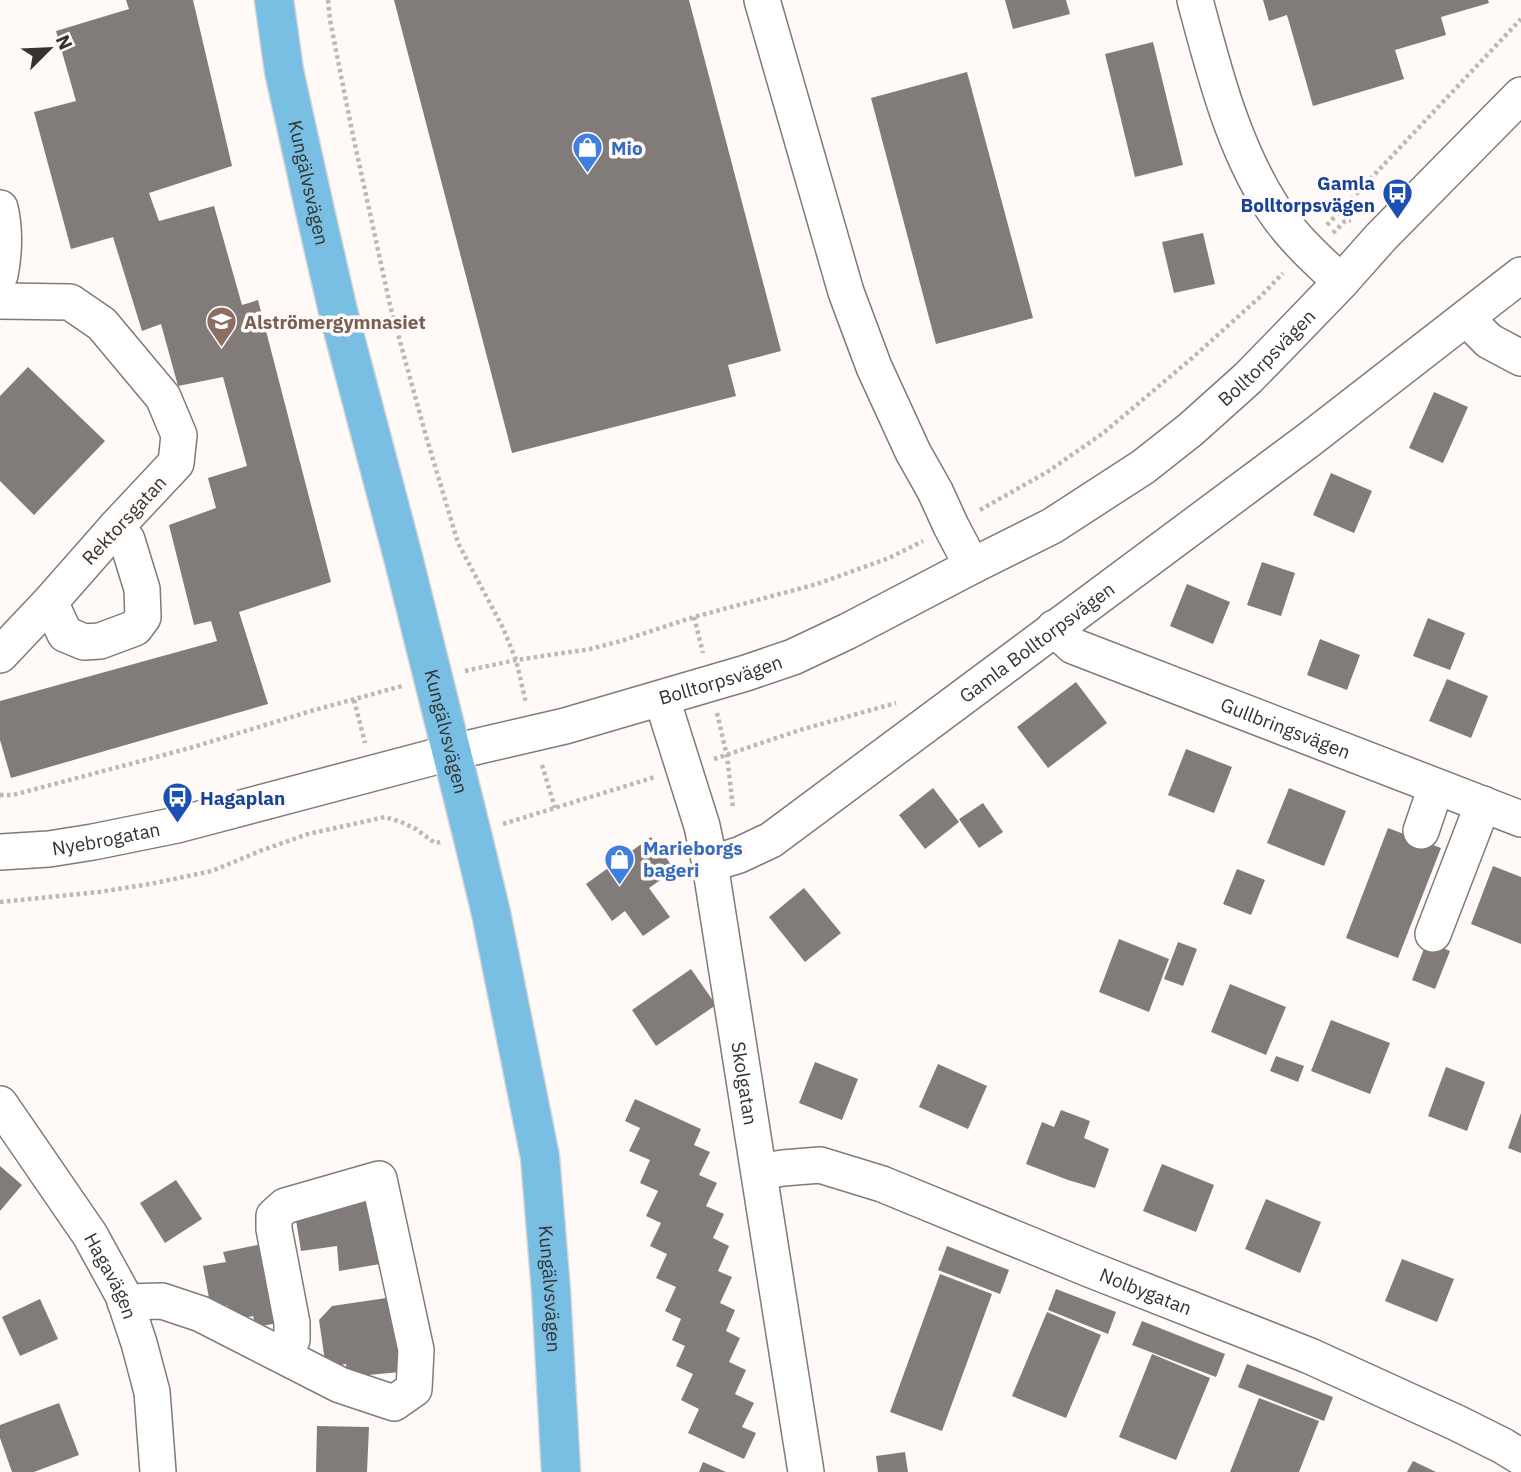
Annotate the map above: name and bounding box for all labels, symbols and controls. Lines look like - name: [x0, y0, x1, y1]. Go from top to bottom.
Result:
- north arrow: [14, 14, 84, 84]
- text: N: [51, 31, 78, 53]
- street label: Kungälvsvägen: [283, 118, 334, 247]
- shop icon: Mio: [571, 131, 605, 175]
- place label: Mio: [611, 136, 643, 160]
- place label: Gamla Bolltorpsvägen: [1241, 171, 1375, 217]
- bus stop icon: Gamla Bolltorpsvägen: [1381, 177, 1415, 221]
- street label: Bolltorpsvägen: [1213, 304, 1320, 411]
- school or university icon: Alströmergymnasiet: [204, 305, 238, 349]
- place label: Alströmergymnasiet: [244, 310, 426, 334]
- street label: Rektorsgatan: [77, 470, 171, 570]
- street label: Gamla Bolltorpsvägen: [954, 577, 1119, 708]
- street label: Bolltorpsvägen: [656, 650, 785, 710]
- street label: Kungälvsvägen: [419, 667, 474, 796]
- street label: Gullbringsvägen: [1217, 692, 1354, 764]
- bus stop icon: Hagaplan: [160, 781, 194, 825]
- place label: Hagaplan: [200, 786, 285, 810]
- street label: Nyebrogatan: [50, 817, 162, 860]
- place label: Marieborgs bageri: [643, 836, 743, 882]
- shop icon: Marieborgs bageri: [603, 842, 637, 886]
- street label: Skolgatan: [726, 1040, 763, 1127]
- street label: Kungälvsvägen: [534, 1224, 566, 1353]
- street label: Hagavägen: [79, 1228, 142, 1322]
- street label: Nolbygatan: [1096, 1262, 1195, 1320]

